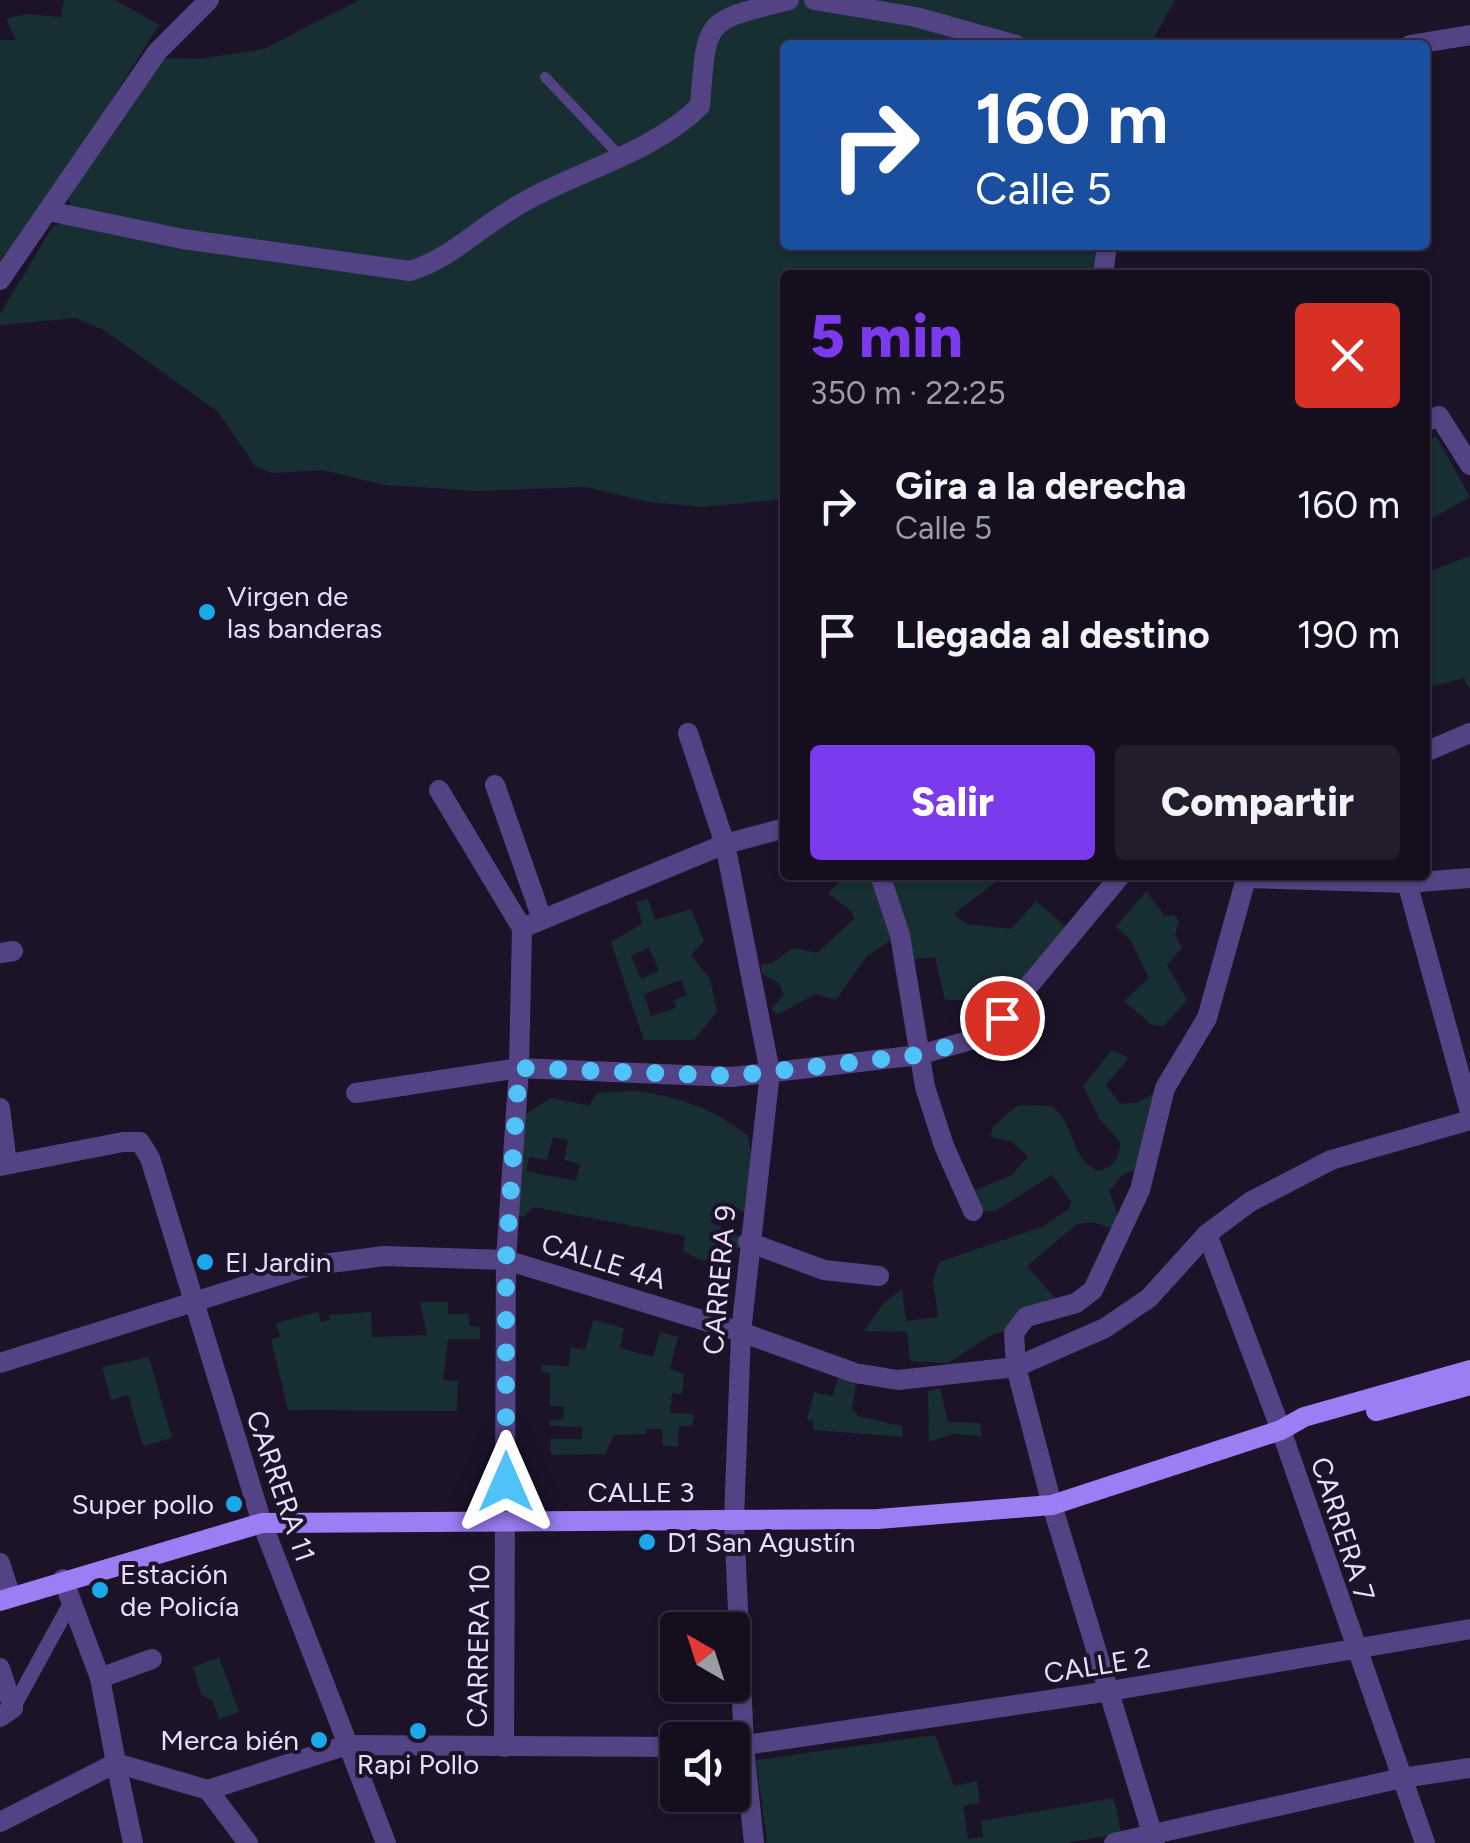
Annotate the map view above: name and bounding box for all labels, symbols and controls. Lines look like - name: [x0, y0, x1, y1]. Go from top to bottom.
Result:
- text: 160 m: [975, 76, 1168, 161]
- icon: right: [810, 80, 940, 210]
- text: Calle 5: [975, 161, 1112, 215]
- text: 5 min: [810, 300, 963, 372]
- button: close: [1295, 303, 1400, 408]
- text: 350 m · 22:25: [810, 374, 1006, 412]
- text: Gira a la derecha: [895, 463, 1187, 509]
- icon: right: [810, 478, 865, 533]
- text: 160 m: [1297, 482, 1400, 528]
- text: Calle 5: [895, 509, 992, 547]
- place label: Virgen de las banderas: [227, 579, 382, 645]
- marker: Virgen de las banderas: [196, 601, 218, 623]
- icon: arrive: [810, 608, 865, 663]
- text: Llegada al destino: [895, 612, 1210, 658]
- text: 190 m: [1297, 612, 1400, 658]
- button: Salir: [810, 745, 1095, 860]
- button: Compartir: [1115, 745, 1400, 860]
- pin: [960, 976, 1045, 1061]
- icon: arrive: [975, 991, 1030, 1046]
- street label: CARRERA 9: [696, 1204, 742, 1356]
- street label: CALLE 4A: [538, 1226, 670, 1296]
- place label: El Jardin: [225, 1245, 331, 1279]
- marker: El Jardin: [194, 1251, 216, 1273]
- street label: CARRERA 11: [239, 1406, 323, 1566]
- position arrow: [454, 1430, 558, 1534]
- street label: CARRERA 7: [1304, 1453, 1382, 1605]
- street label: CALLE 3: [588, 1475, 695, 1509]
- place label: Super pollo: [72, 1487, 214, 1521]
- marker: Super pollo: [223, 1493, 245, 1515]
- place label: D1 San Agustín: [667, 1525, 855, 1559]
- marker: D1 San Agustín: [636, 1531, 658, 1553]
- place label: Estación de Policía: [120, 1557, 239, 1623]
- street label: CARRERA 10: [460, 1564, 496, 1728]
- marker: Estación de Policía: [89, 1579, 111, 1601]
- north arrow: [660, 1612, 750, 1702]
- map controls: [660, 1612, 750, 1812]
- street label: CALLE 2: [1041, 1640, 1153, 1690]
- marker: Rapi Pollo: [407, 1720, 429, 1742]
- button: sound: [660, 1722, 750, 1812]
- place label: Merca bién: [160, 1723, 299, 1757]
- marker: Merca bién: [308, 1729, 330, 1751]
- place label: Rapi Pollo: [357, 1747, 479, 1781]

